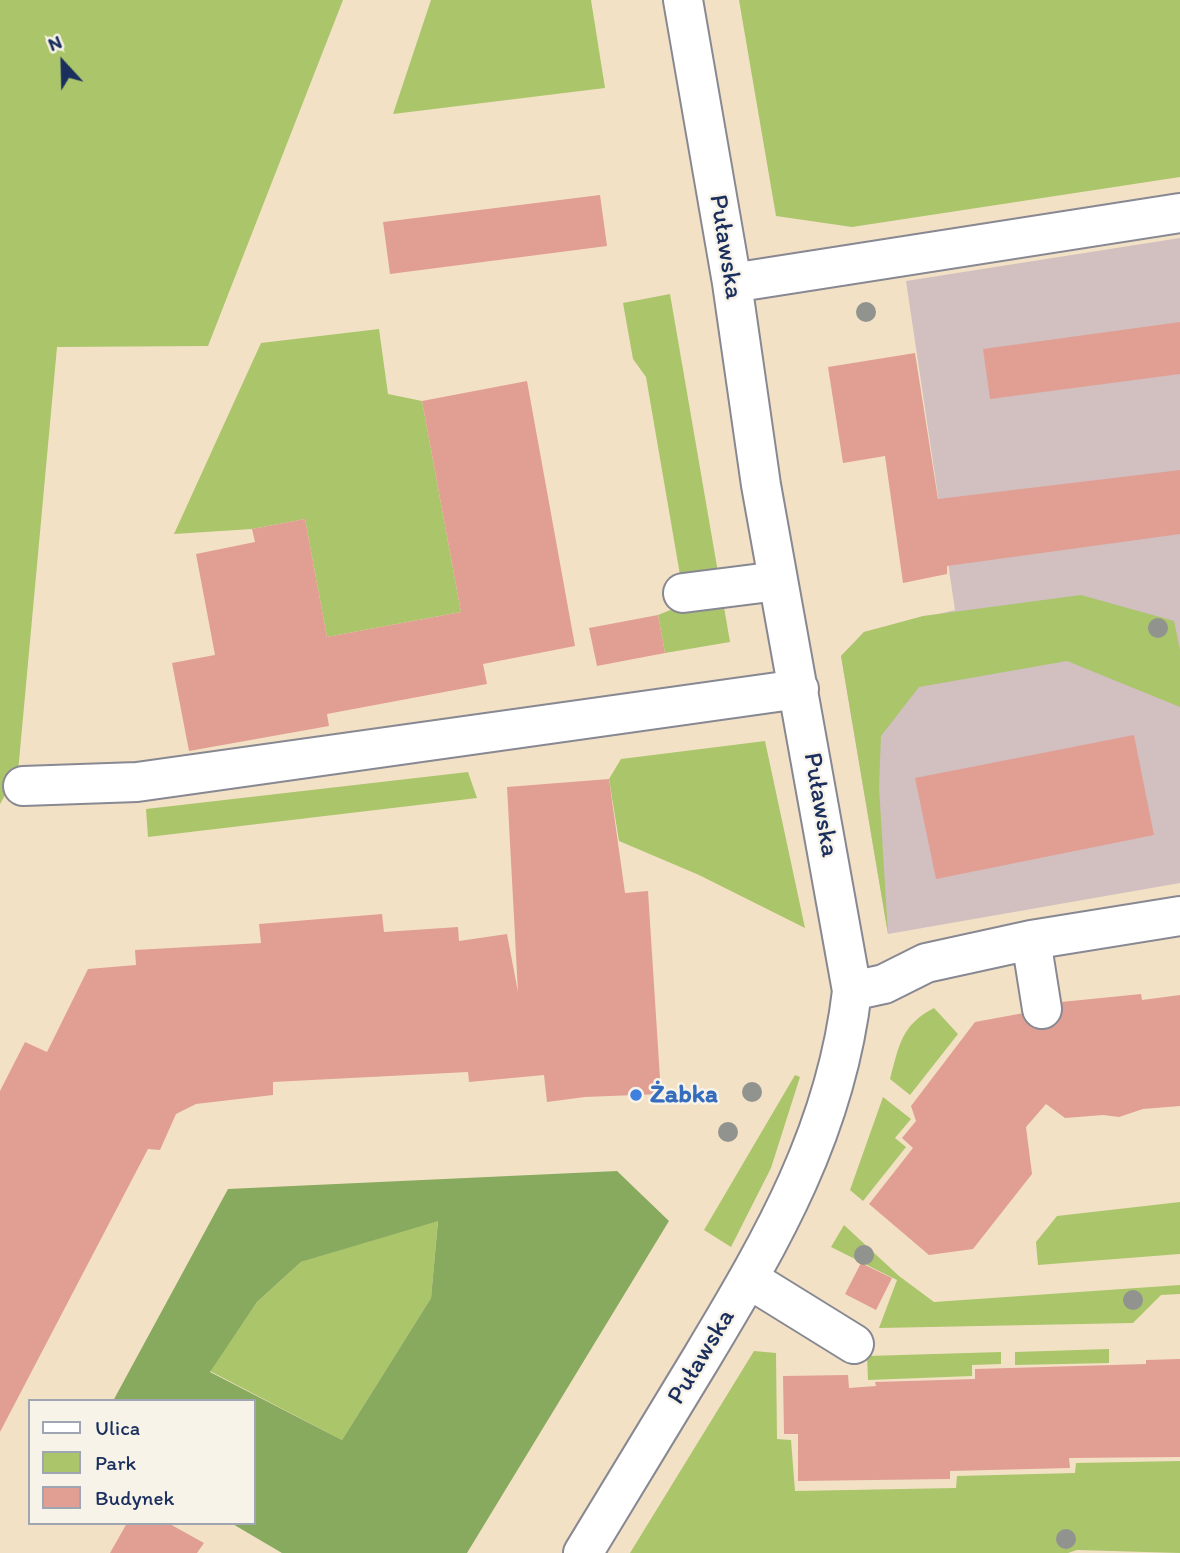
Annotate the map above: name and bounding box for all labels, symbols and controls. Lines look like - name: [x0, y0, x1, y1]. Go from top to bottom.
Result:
- north arrow: [28, 28, 98, 98]
- text: N: [45, 30, 65, 56]
- street label: Puławska: [701, 192, 749, 302]
- street label: Puławska: [795, 750, 845, 860]
- place label: Żabka: [650, 1079, 718, 1111]
- marker: Żabka: [628, 1087, 644, 1103]
- street label: Puławska: [661, 1304, 743, 1410]
- legend: [28, 1399, 256, 1525]
- text: Ulica: [95, 1415, 140, 1440]
- text: Park: [95, 1450, 136, 1475]
- text: Budynek: [95, 1485, 174, 1510]

